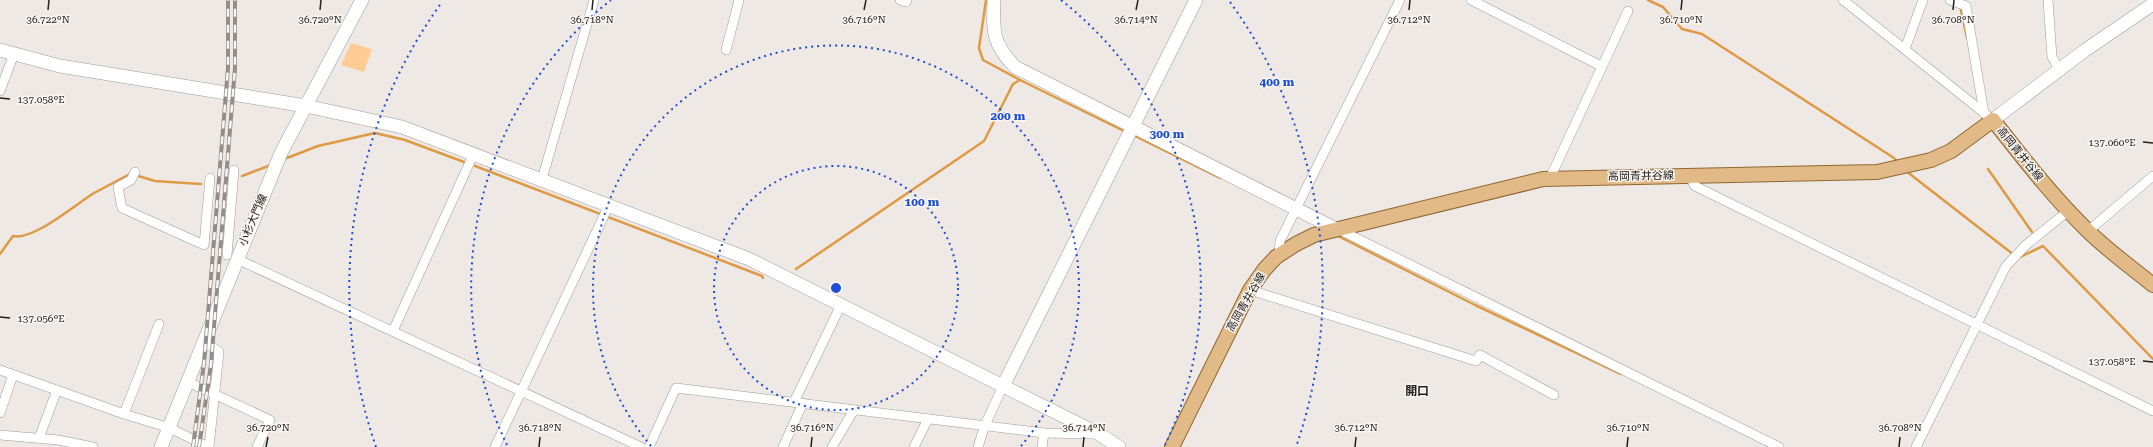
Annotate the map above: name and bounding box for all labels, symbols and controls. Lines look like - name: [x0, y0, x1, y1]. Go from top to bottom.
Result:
- text: 36.722°N: [26, 14, 70, 25]
- text: 36.720°N: [298, 14, 342, 25]
- text: 36.718°N: [570, 14, 614, 25]
- text: 36.716°N: [842, 14, 886, 25]
- text: 36.714°N: [1114, 14, 1158, 25]
- text: 36.712°N: [1387, 14, 1431, 25]
- text: 36.710°N: [1659, 14, 1703, 25]
- text: 36.708°N: [1931, 14, 1975, 25]
- text: 400 m: [1260, 75, 1295, 89]
- text: 137.058°E: [17, 94, 65, 105]
- text: 200 m: [991, 109, 1026, 123]
- street label: 高岡青井谷線: [1994, 124, 2046, 184]
- text: 300 m: [1150, 127, 1185, 141]
- text: 137.060°E: [2088, 137, 2136, 148]
- street label: 高岡青井谷線: [1608, 169, 1674, 183]
- street label: 小杉大門線: [236, 192, 270, 248]
- text: 100 m: [905, 195, 940, 209]
- street label: 高岡青井谷線: [1224, 270, 1268, 334]
- centre of rings: [829, 281, 843, 295]
- text: 137.056°E: [17, 313, 65, 324]
- text: 137.058°E: [2088, 356, 2136, 367]
- district label: 開口: [1405, 384, 1429, 398]
- text: 36.720°N: [246, 422, 290, 433]
- text: 36.718°N: [518, 422, 562, 433]
- text: 36.716°N: [790, 422, 834, 433]
- text: 36.714°N: [1062, 422, 1106, 433]
- text: 36.712°N: [1334, 422, 1378, 433]
- text: 36.710°N: [1606, 422, 1650, 433]
- text: 36.708°N: [1878, 422, 1922, 433]

